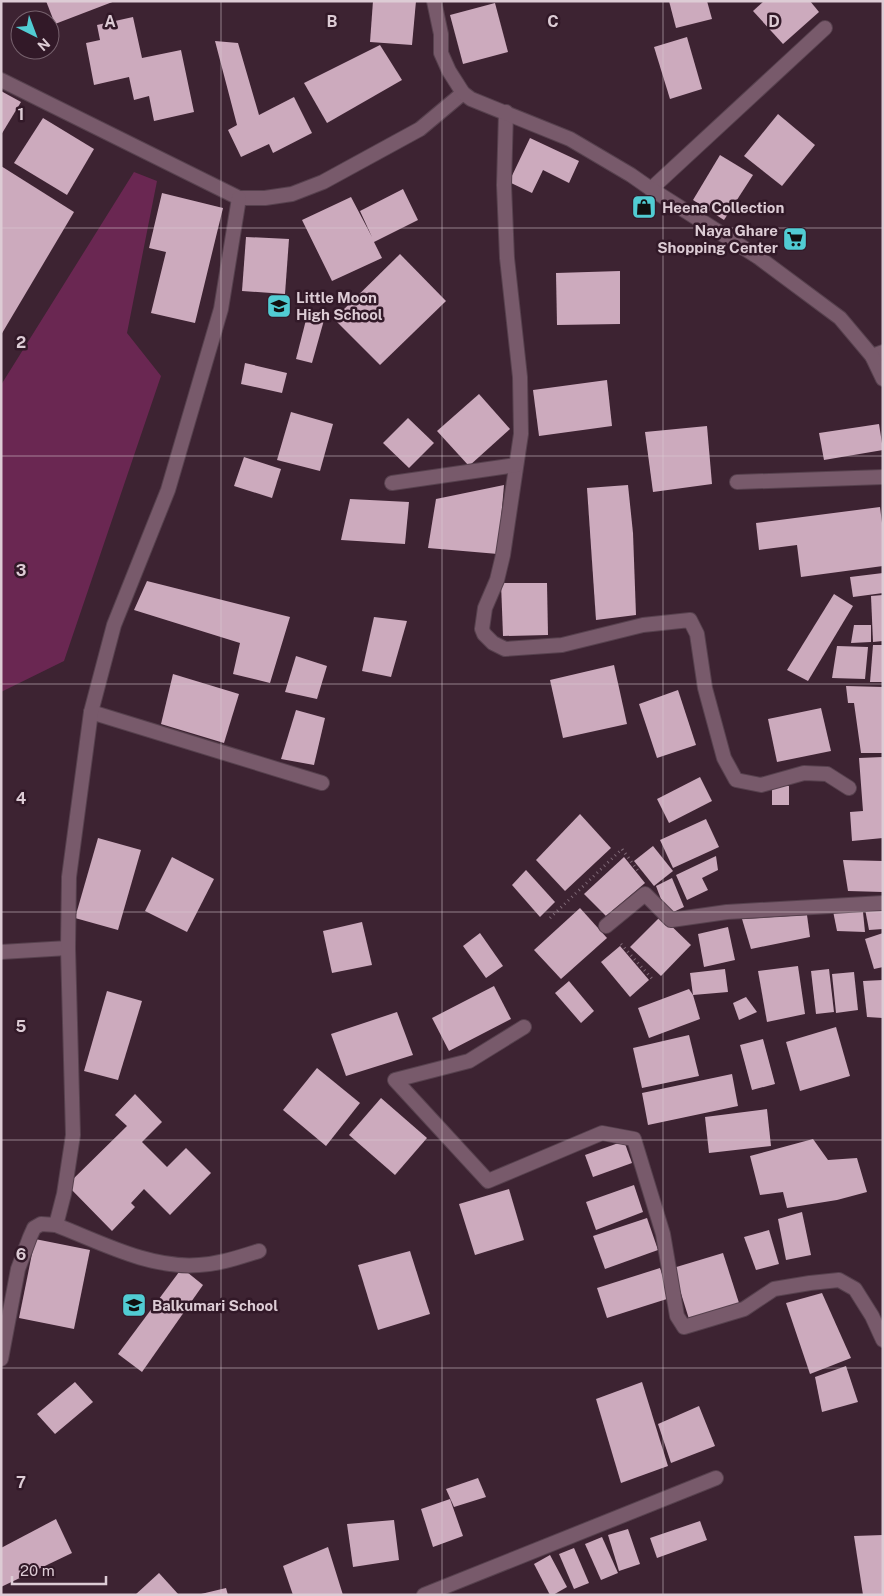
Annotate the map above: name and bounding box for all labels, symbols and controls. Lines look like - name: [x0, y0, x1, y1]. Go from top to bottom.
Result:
- north arrow: [10, 10, 60, 60]
- text: A: [104, 12, 116, 31]
- text: B: [327, 12, 338, 31]
- text: C: [547, 12, 559, 31]
- text: D: [768, 12, 780, 31]
- text: N: [34, 35, 53, 54]
- text: 1: [18, 105, 24, 124]
- shop icon: Heena Collection: [631, 194, 657, 220]
- place label: Heena Collection: [662, 199, 784, 216]
- place label: Naya Ghare Shopping Center: [657, 222, 778, 256]
- supermarket icon: Naya Ghare Shopping Center: [782, 226, 808, 252]
- place label: Little Moon High School: [296, 289, 383, 323]
- school or university icon: Little Moon High School: [266, 293, 292, 319]
- text: 2: [16, 333, 26, 352]
- text: 3: [16, 561, 26, 580]
- text: 4: [16, 789, 27, 808]
- text: 5: [16, 1017, 27, 1036]
- text: 6: [16, 1245, 26, 1264]
- school or university icon: Balkumari School: [121, 1292, 147, 1318]
- place label: Balkumari School: [152, 1297, 278, 1314]
- text: 7: [16, 1473, 26, 1492]
- scale bar: [12, 1554, 106, 1586]
- text: 20 m: [20, 1562, 55, 1579]

